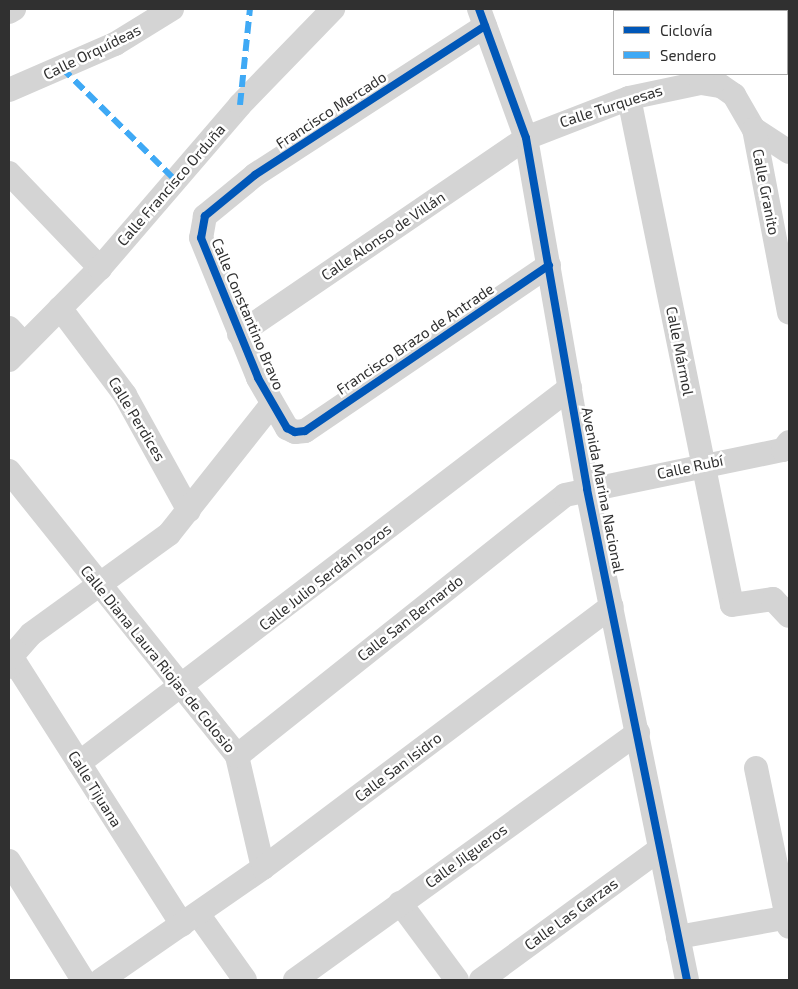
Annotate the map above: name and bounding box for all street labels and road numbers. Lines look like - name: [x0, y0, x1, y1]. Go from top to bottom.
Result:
- street label: Calle Orquídeas: [40, 21, 144, 83]
- street label: Francisco Mercado: [272, 68, 390, 152]
- street label: Calle Turquesas: [557, 81, 665, 131]
- street label: Calle Francisco Orduña: [113, 120, 229, 250]
- street label: Calle Granito: [749, 147, 783, 237]
- street label: Calle Alonso de Villán: [317, 188, 449, 284]
- street label: Calle Constantino Bravo: [208, 235, 288, 393]
- street label: Francisco Brazo de Antrade: [333, 279, 497, 399]
- street label: Calle Mármol: [663, 305, 697, 397]
- street label: Calle Perdices: [105, 374, 169, 464]
- street label: Avenida Marina Nacional: [578, 405, 628, 575]
- street label: Calle Rubí: [655, 451, 725, 483]
- street label: Calle Julio Serdán Pozos: [255, 520, 395, 634]
- street label: Calle Diana Laura Riojas de Colosio: [77, 562, 239, 756]
- street label: Calle San Bernardo: [354, 571, 466, 665]
- street label: Calle San Isidro: [351, 729, 445, 805]
- street label: Calle Tijuana: [64, 747, 126, 831]
- street label: Calle Jilgueros: [421, 820, 511, 892]
- street label: Calle Las Garzas: [521, 874, 621, 954]

